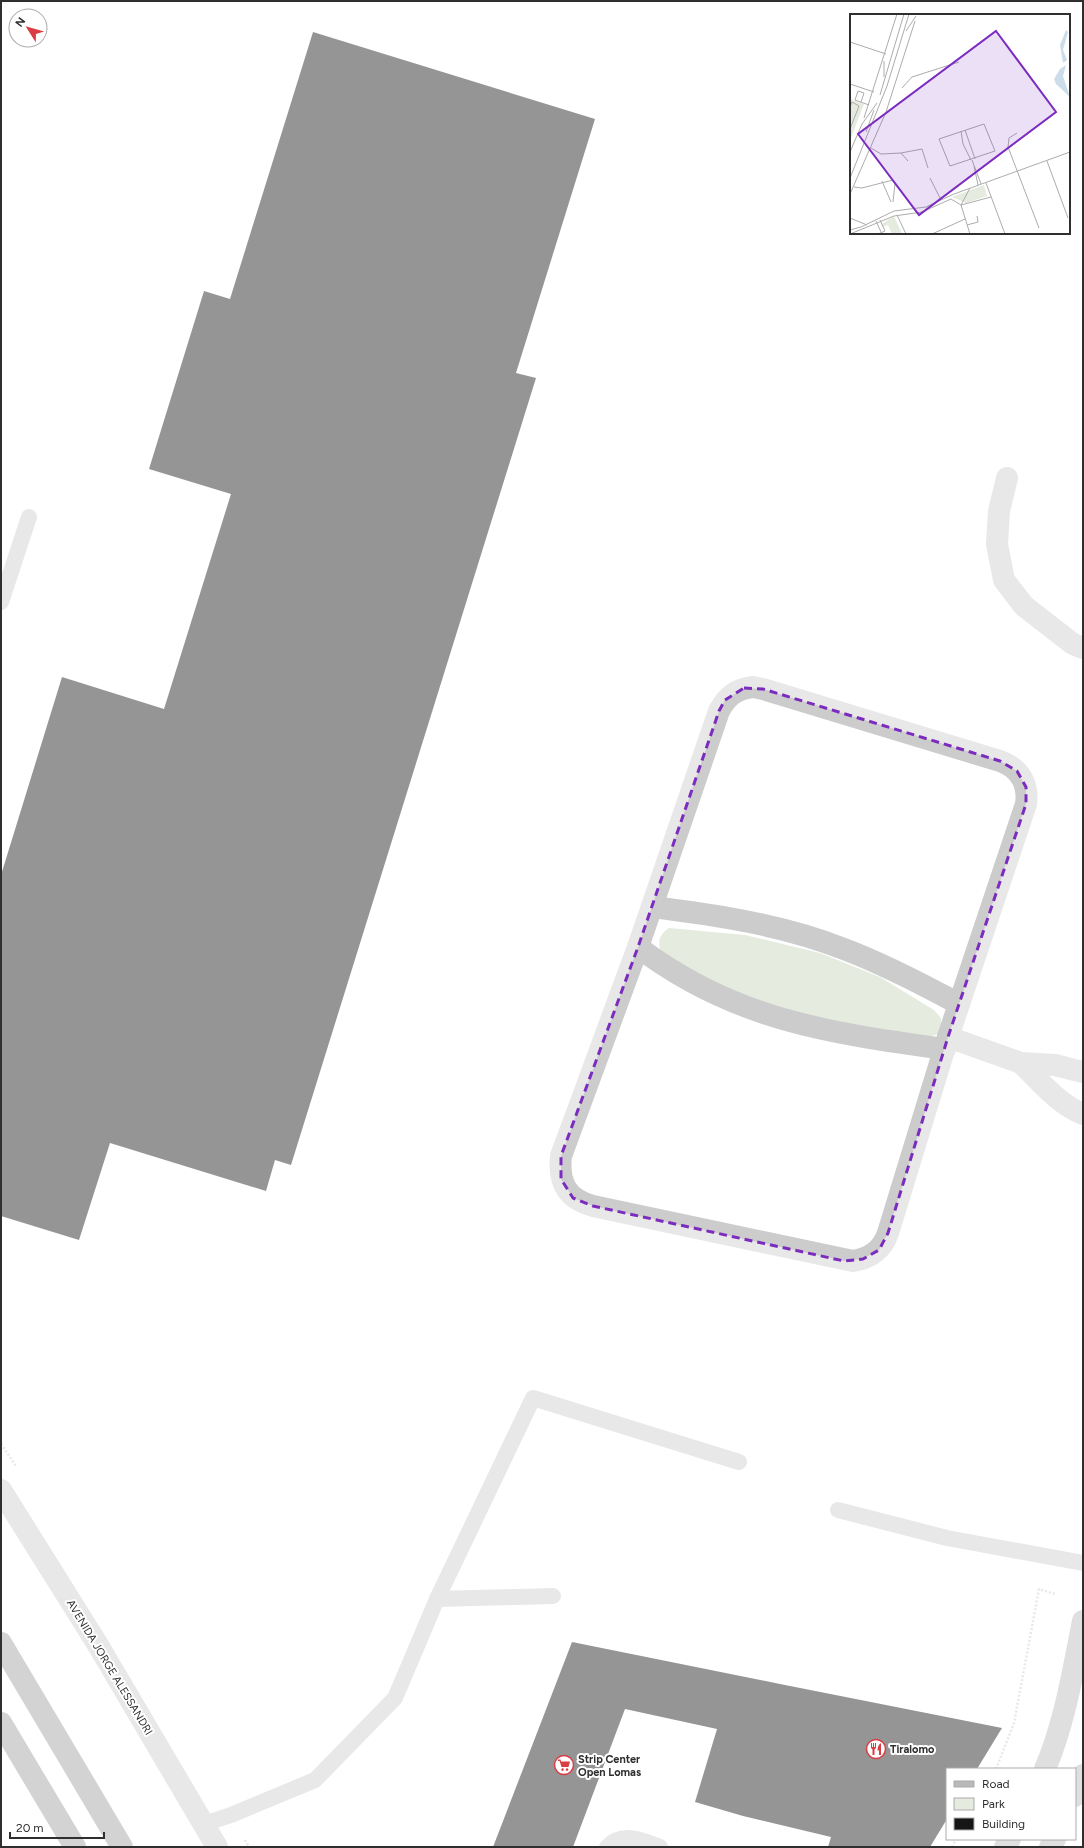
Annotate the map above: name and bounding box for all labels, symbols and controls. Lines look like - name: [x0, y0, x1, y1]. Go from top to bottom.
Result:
- north arrow: [8, 8, 48, 48]
- inset map: [850, 14, 1070, 234]
- text: N: [13, 15, 28, 30]
- street label: AVENIDA JORGE ALESSANDRI: [64, 1597, 155, 1737]
- restaurant icon: Tiralomo: [865, 1738, 887, 1760]
- place label: Tiralomo: [890, 1743, 935, 1756]
- place label: Strip Center Open Lomas: [578, 1753, 641, 1779]
- supermarket icon: Strip Center Open Lomas: [553, 1754, 575, 1776]
- legend: [946, 1768, 1076, 1840]
- text: Road: [982, 1777, 1010, 1791]
- text: Park: [982, 1797, 1005, 1811]
- scale bar: [10, 1814, 104, 1840]
- text: Building: [982, 1817, 1025, 1831]
- text: 20 m: [16, 1821, 44, 1835]

